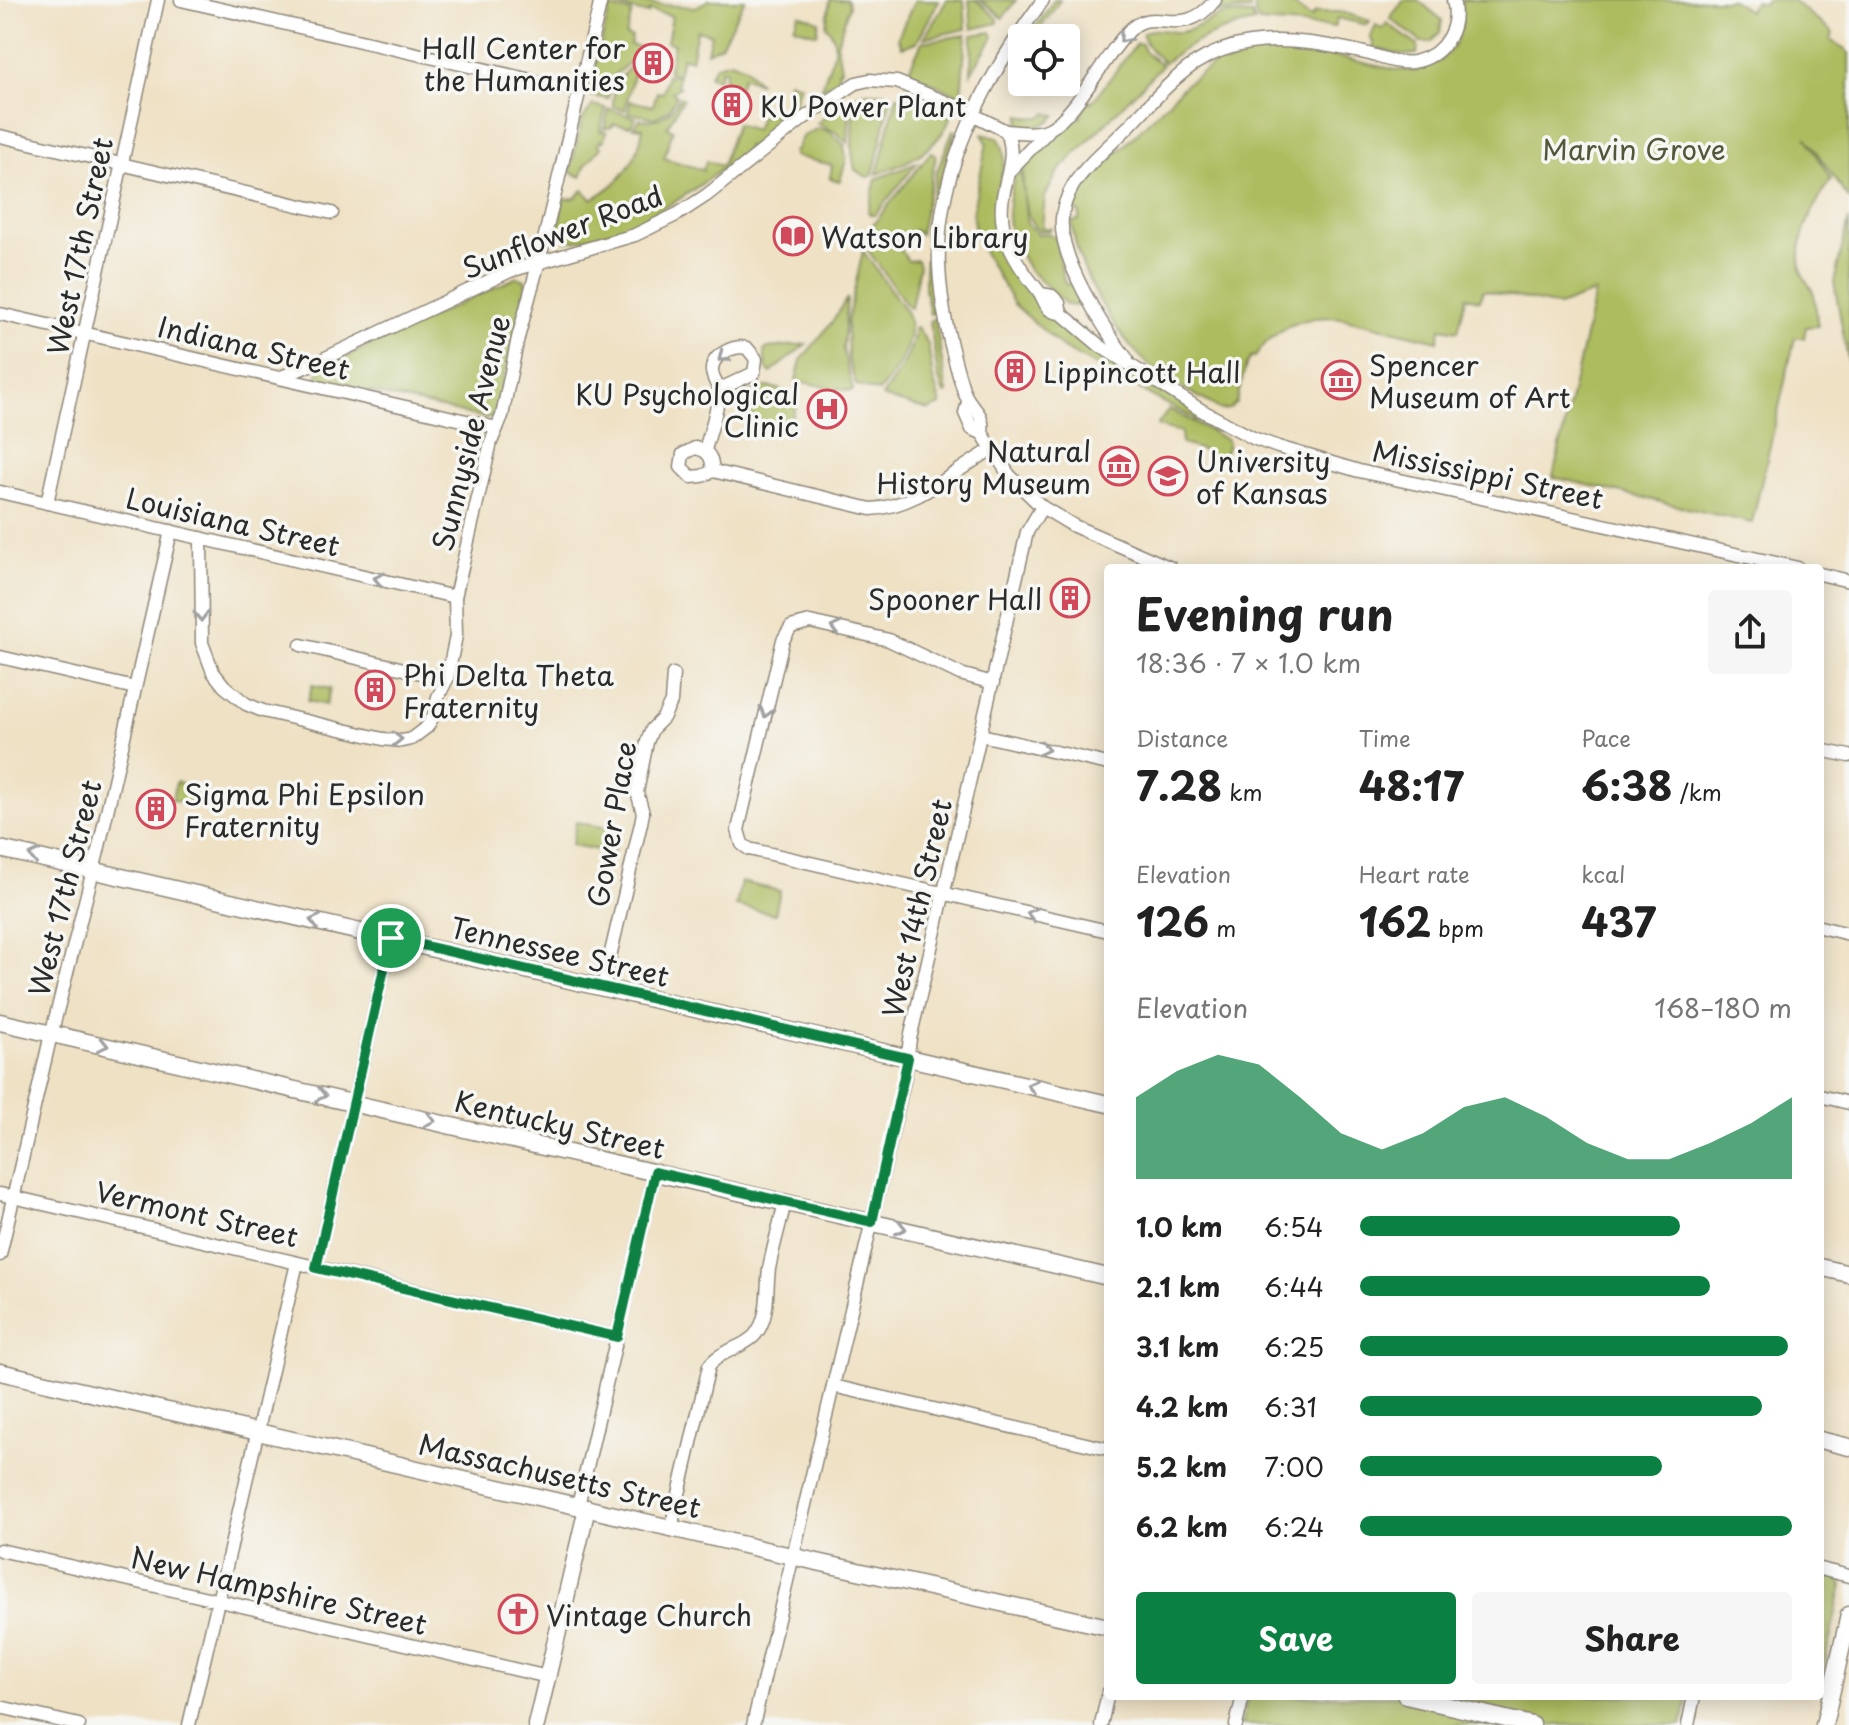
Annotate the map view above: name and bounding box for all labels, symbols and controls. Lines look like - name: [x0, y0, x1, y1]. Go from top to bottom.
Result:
- map controls: [1008, 24, 1080, 96]
- button: locate: [1008, 24, 1080, 96]
- place label: Hall Center for the Humanities: [422, 26, 625, 101]
- one-way arrow: [1119, 29, 1134, 43]
- building icon: Hall Center for the Humanities: [632, 42, 674, 84]
- building icon: KU Power Plant: [711, 84, 753, 126]
- place label: KU Power Plant: [760, 84, 967, 127]
- park label: Marvin Grove: [1542, 127, 1726, 170]
- street label: West 17th Street: [35, 133, 123, 359]
- street label: Sunflower Road: [455, 173, 669, 289]
- library icon: Watson Library: [772, 215, 814, 257]
- place label: Watson Library: [821, 215, 1029, 258]
- street label: Indiana Street: [154, 304, 354, 390]
- street label: Sunnyside Avenue: [420, 311, 520, 555]
- place label: Spencer Museum of Art: [1369, 343, 1571, 418]
- one-way arrow: [718, 347, 733, 361]
- building icon: Lippincott Hall: [994, 350, 1036, 392]
- place label: Lippincott Hall: [1043, 350, 1241, 393]
- museum icon: Spencer Museum of Art: [1320, 359, 1362, 401]
- place label: KU Psychological Clinic: [575, 372, 799, 447]
- hospital icon: KU Psychological Clinic: [806, 388, 848, 430]
- place label: Natural History Museum: [876, 429, 1091, 504]
- street label: Mississippi Street: [1369, 429, 1607, 519]
- place label: University of Kansas: [1196, 439, 1330, 514]
- museum icon: Natural History Museum: [1098, 445, 1140, 487]
- school or university icon: University of Kansas: [1147, 455, 1189, 497]
- street label: Louisiana Street: [122, 476, 344, 566]
- one-way arrow: [373, 572, 387, 589]
- place label: Spooner Hall: [868, 577, 1042, 620]
- building icon: Spooner Hall: [1049, 577, 1091, 619]
- text: Evening run: [1136, 580, 1394, 646]
- button: share: [1708, 590, 1792, 674]
- one-way arrow: [193, 610, 210, 623]
- one-way arrow: [830, 620, 844, 637]
- text: 18:36 · 7 × 1.0 km: [1136, 643, 1361, 682]
- place label: Phi Delta Theta Fraternity: [403, 653, 614, 728]
- building icon: Phi Delta Theta Fraternity: [354, 669, 396, 711]
- one-way arrow: [758, 705, 775, 718]
- text: Distance: [1136, 721, 1228, 754]
- text: Time: [1359, 721, 1411, 754]
- text: Pace: [1581, 721, 1631, 754]
- one-way arrow: [391, 730, 404, 748]
- street label: Gower Place: [575, 738, 647, 910]
- one-way arrow: [1037, 740, 1051, 757]
- text: 7.28: [1136, 754, 1222, 815]
- text: 48:17: [1359, 754, 1464, 815]
- text: 6:38: [1581, 754, 1673, 815]
- place label: Sigma Phi Epsilon Fraternity: [184, 772, 425, 847]
- street label: West 17th Street: [16, 775, 112, 1001]
- text: km: [1222, 775, 1262, 808]
- text: /km: [1673, 775, 1722, 808]
- building icon: Sigma Phi Epsilon Fraternity: [135, 788, 177, 830]
- street label: West 14th Street: [870, 794, 962, 1022]
- one-way arrow: [28, 849, 41, 866]
- text: Elevation: [1136, 857, 1231, 890]
- text: Heart rate: [1359, 857, 1470, 890]
- text: kcal: [1581, 857, 1625, 890]
- text: 126: [1136, 890, 1209, 951]
- text: 162: [1359, 890, 1431, 951]
- text: 437: [1581, 890, 1656, 951]
- pin: [357, 904, 425, 972]
- street label: Tennessee Street: [447, 905, 673, 997]
- one-way arrow: [1026, 906, 1039, 923]
- text: m: [1209, 911, 1236, 944]
- text: bpm: [1431, 911, 1484, 944]
- one-way arrow: [308, 913, 322, 930]
- icon: arrive: [369, 916, 413, 960]
- text: Elevation: [1136, 988, 1248, 1027]
- text: 168–180 m: [1654, 988, 1792, 1027]
- one-way arrow: [96, 1036, 110, 1053]
- one-way arrow: [1026, 1078, 1039, 1095]
- street label: Kentucky Street: [451, 1079, 669, 1169]
- one-way arrow: [313, 1086, 327, 1103]
- one-way arrow: [422, 1111, 436, 1128]
- street label: Vermont Street: [91, 1169, 303, 1257]
- text: 1.0 km: [1136, 1207, 1223, 1246]
- text: 6:54: [1264, 1207, 1324, 1246]
- one-way arrow: [894, 1219, 908, 1236]
- text: 2.1 km: [1136, 1267, 1220, 1306]
- text: 6:44: [1264, 1267, 1324, 1306]
- text: 3.1 km: [1136, 1327, 1219, 1366]
- text: 6:25: [1264, 1327, 1324, 1366]
- text: 4.2 km: [1136, 1387, 1228, 1426]
- text: 6:31: [1264, 1387, 1317, 1426]
- street label: Massachusetts Street: [415, 1422, 705, 1528]
- text: 5.2 km: [1136, 1447, 1227, 1486]
- text: 7:00: [1264, 1447, 1324, 1486]
- text: 6.2 km: [1136, 1507, 1228, 1546]
- text: 6:24: [1264, 1507, 1325, 1546]
- street label: New Hampshire Street: [127, 1535, 431, 1645]
- button: Save: [1136, 1592, 1456, 1684]
- button: Share: [1472, 1592, 1792, 1684]
- church icon: Vintage Church: [497, 1593, 539, 1635]
- place label: Vintage Church: [546, 1593, 752, 1636]

